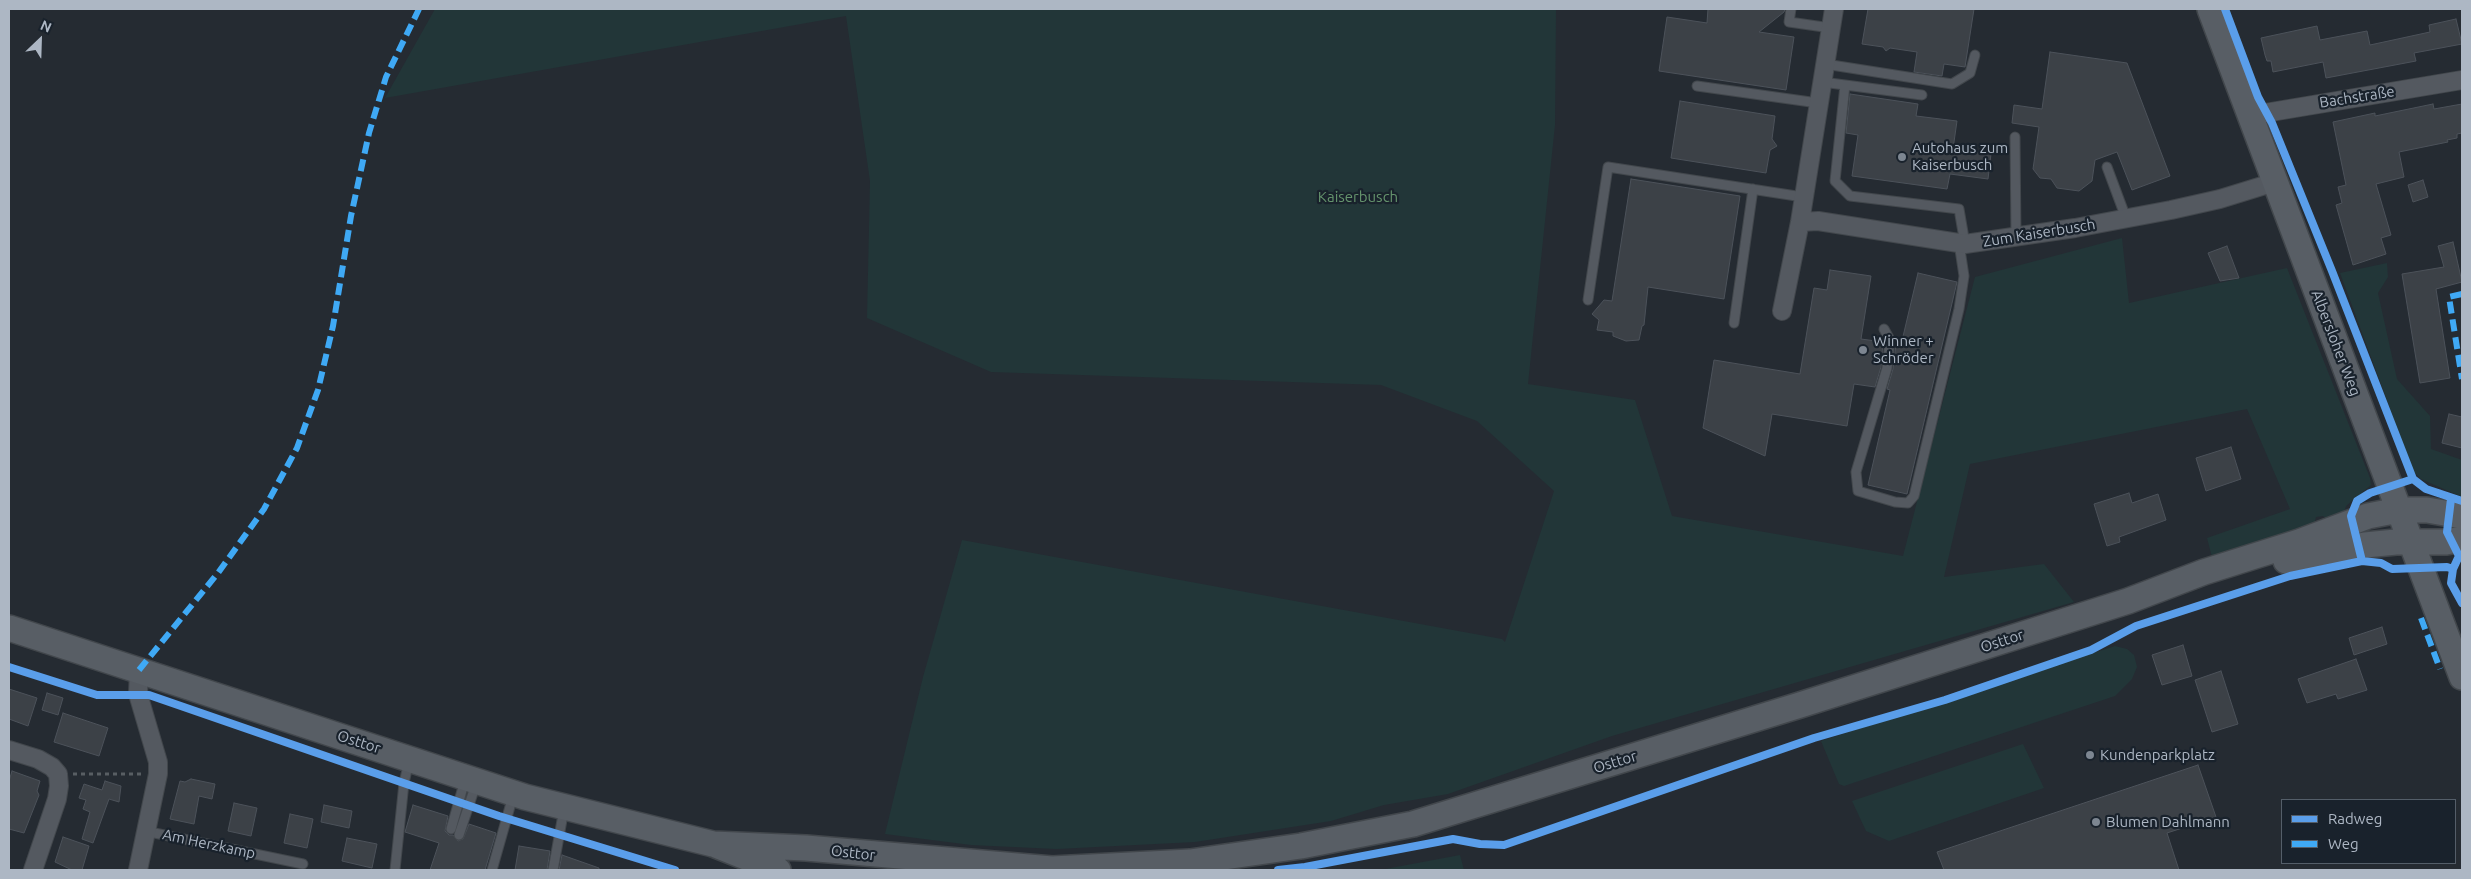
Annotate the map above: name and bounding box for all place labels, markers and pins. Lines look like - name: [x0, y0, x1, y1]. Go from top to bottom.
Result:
- place label: Autohaus zum Kaiserbusch: [1912, 139, 2008, 174]
- marker: Autohaus zum Kaiserbusch: [1896, 151, 1908, 163]
- place label: Winner + Schröder: [1873, 332, 1934, 367]
- marker: Winner + Schröder: [1857, 344, 1869, 356]
- place label: Kundenparkplatz: [2100, 746, 2215, 764]
- marker: Kundenparkplatz: [2084, 749, 2096, 761]
- place label: Blumen Dahlmann: [2106, 813, 2230, 831]
- marker: Blumen Dahlmann: [2090, 816, 2102, 828]

